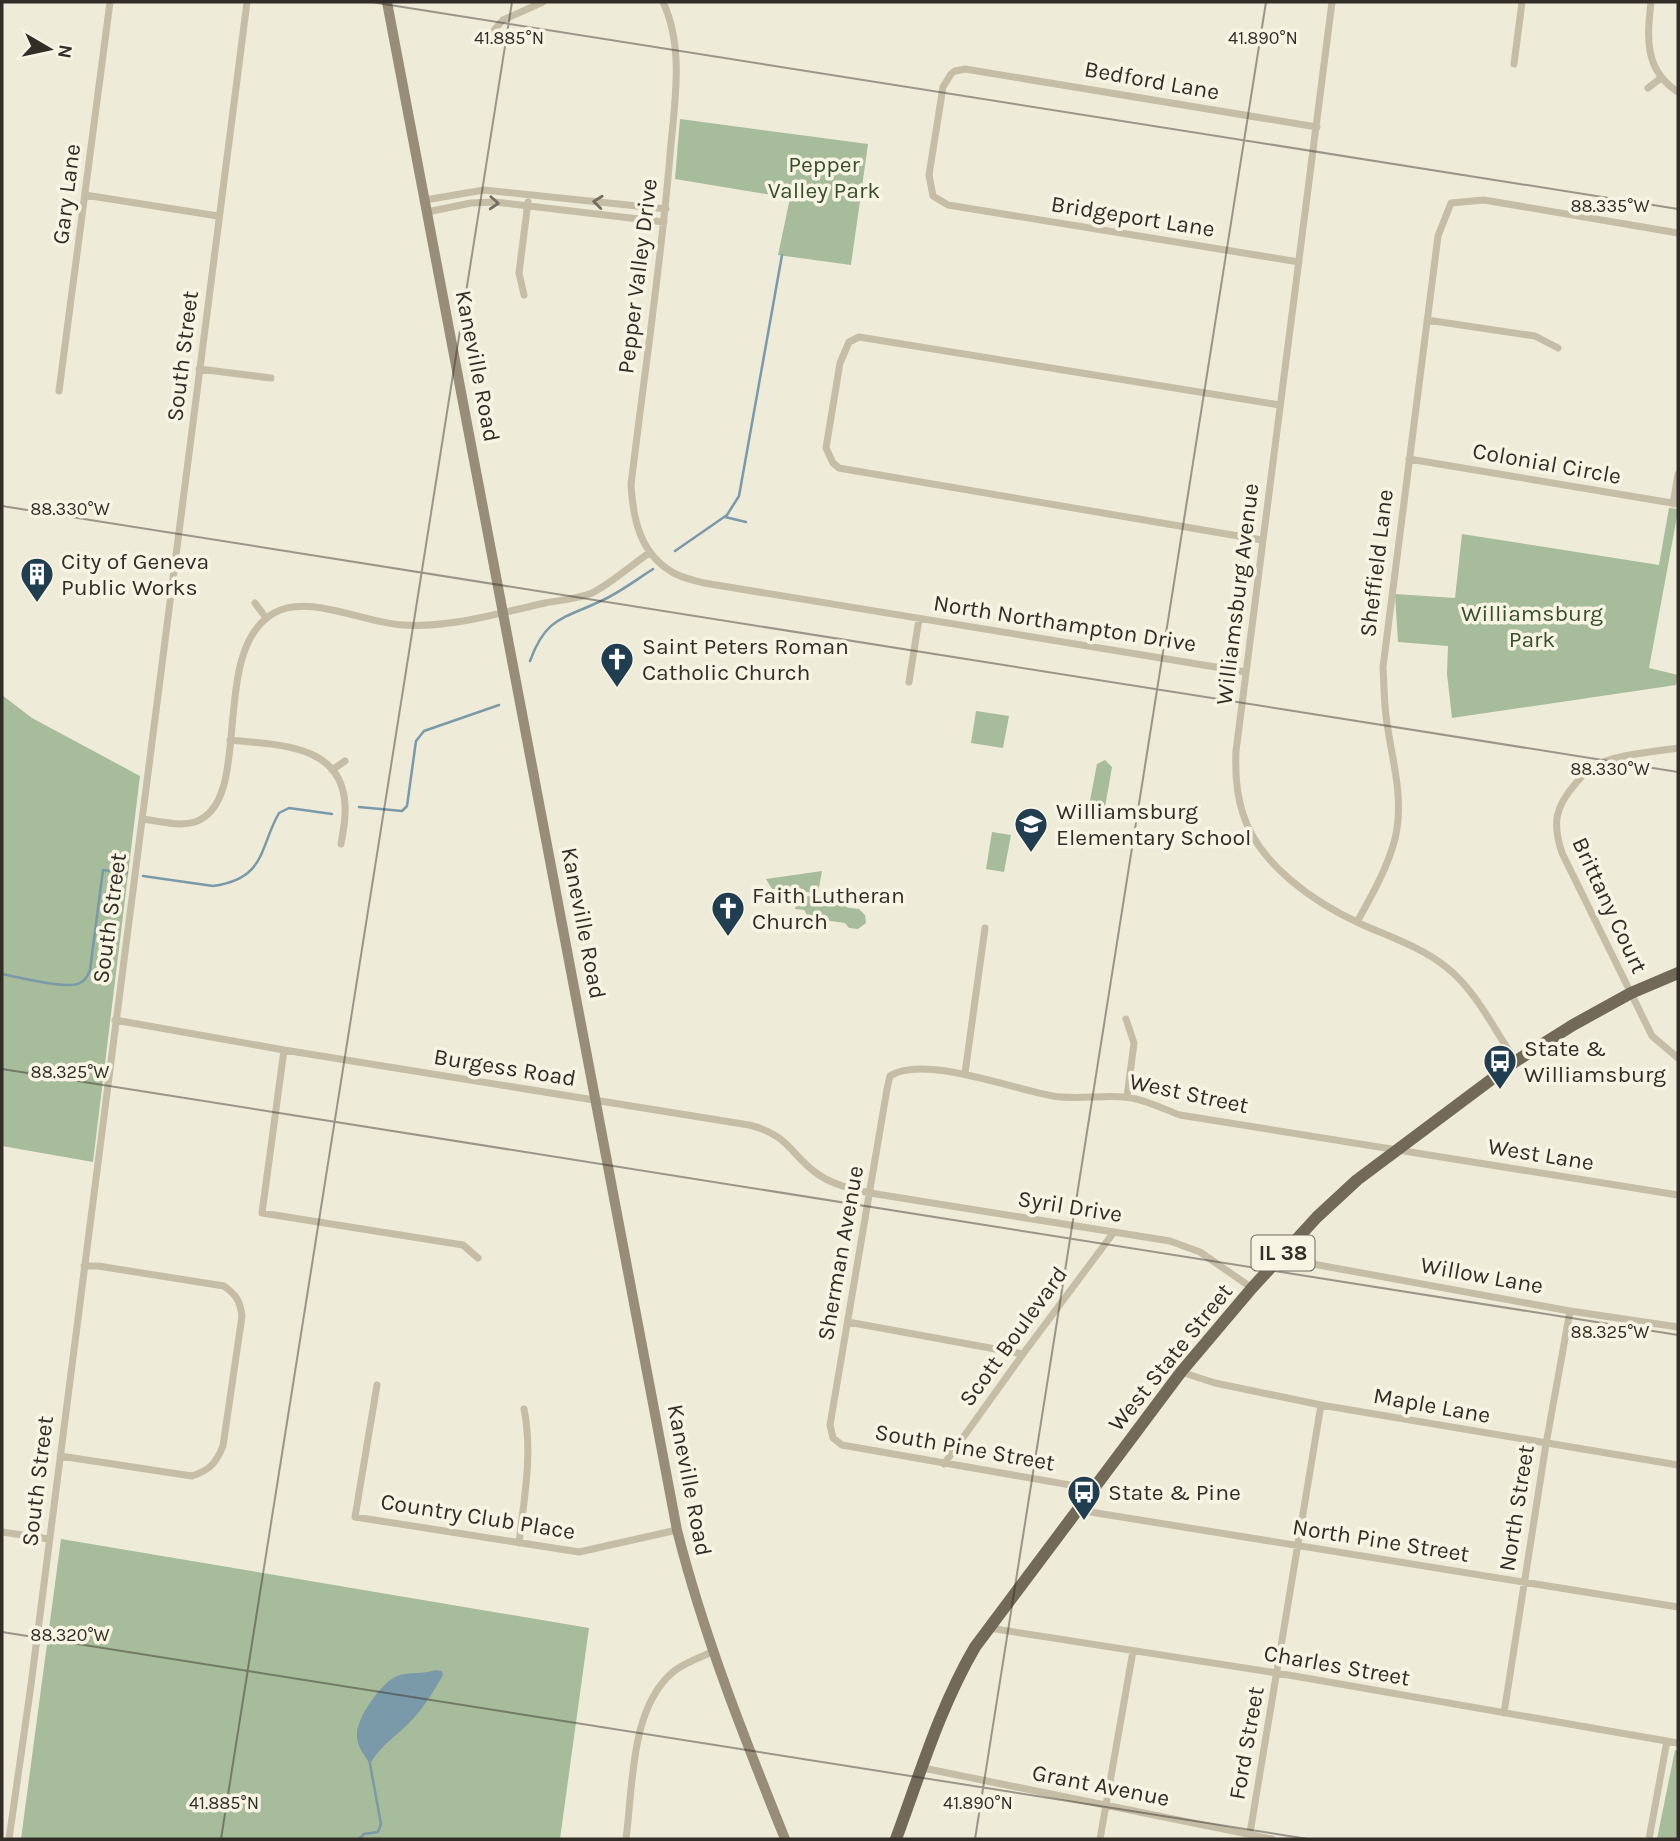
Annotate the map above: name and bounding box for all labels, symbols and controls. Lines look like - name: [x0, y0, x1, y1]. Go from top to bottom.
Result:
- north arrow: [14, 14, 84, 84]
- text: 41.885°N: [474, 27, 544, 49]
- text: 41.890°N: [1228, 27, 1298, 49]
- text: N: [53, 43, 77, 60]
- street label: Bedford Lane: [1082, 55, 1222, 106]
- street label: Gary Lane: [47, 142, 86, 246]
- park label: Pepper Valley Park: [768, 151, 880, 204]
- street label: Pepper Valley Drive: [612, 177, 663, 375]
- street label: Bridgeport Lane: [1049, 190, 1217, 243]
- one-way arrow: [592, 194, 604, 209]
- one-way arrow: [489, 195, 500, 210]
- text: 88.335°W: [1571, 195, 1649, 217]
- street label: Kaneville Road: [450, 288, 505, 444]
- street label: South Street: [161, 289, 204, 423]
- street label: Colonial Circle: [1471, 437, 1623, 490]
- street label: Williamsburg Avenue: [1211, 482, 1264, 706]
- street label: Sheffield Lane: [1354, 488, 1399, 638]
- text: 88.330°W: [30, 498, 110, 520]
- place label: City of Geneva Public Works: [61, 548, 209, 601]
- building icon: City of Geneva Public Works: [18, 555, 56, 604]
- street label: North Northampton Drive: [932, 589, 1198, 658]
- park label: Williamsburg Park: [1461, 600, 1603, 653]
- place label: Saint Peters Roman Catholic Church: [642, 633, 849, 686]
- church icon: Saint Peters Roman Catholic Church: [598, 640, 636, 689]
- text: 88.330°W: [1570, 758, 1650, 780]
- place label: Williamsburg Elementary School: [1056, 798, 1251, 851]
- school or university icon: Williamsburg Elementary School: [1012, 805, 1050, 854]
- street label: Brittany Court: [1566, 833, 1653, 978]
- street label: Kaneville Road: [556, 845, 611, 1001]
- street label: South Street: [87, 851, 132, 985]
- place label: Faith Lutheran Church: [752, 882, 905, 935]
- church icon: Faith Lutheran Church: [709, 889, 747, 938]
- place label: State & Williamsburg: [1524, 1035, 1666, 1088]
- bus stop icon: State & Williamsburg: [1481, 1042, 1519, 1091]
- street label: Burgess Road: [432, 1043, 578, 1092]
- text: 88.325°W: [31, 1061, 109, 1083]
- street label: West Street: [1127, 1068, 1251, 1119]
- street label: West Lane: [1486, 1133, 1596, 1176]
- street label: Sherman Avenue: [812, 1164, 869, 1343]
- street label: Syril Drive: [1016, 1185, 1124, 1228]
- road number: IL 38: [1252, 1236, 1314, 1270]
- street label: Willow Lane: [1418, 1251, 1545, 1300]
- street label: Scott Boulevard: [954, 1261, 1073, 1412]
- street label: West State Street: [1103, 1278, 1238, 1437]
- text: 88.325°W: [1571, 1321, 1649, 1343]
- street label: Maple Lane: [1371, 1382, 1493, 1429]
- street label: Kaneville Road: [662, 1402, 717, 1558]
- street label: South Street: [16, 1414, 59, 1548]
- street label: South Pine Street: [873, 1418, 1057, 1477]
- street label: North Street: [1493, 1443, 1540, 1573]
- bus stop icon: State & Pine: [1065, 1473, 1103, 1522]
- place label: State & Pine: [1108, 1479, 1241, 1506]
- street label: Country Club Place: [379, 1488, 577, 1545]
- street label: North Pine Street: [1291, 1513, 1472, 1568]
- text: 88.320°W: [30, 1624, 110, 1646]
- street label: Charles Street: [1262, 1639, 1412, 1692]
- street label: Ford Street: [1223, 1684, 1270, 1802]
- street label: Grant Avenue: [1030, 1759, 1172, 1812]
- text: 41.885°N: [189, 1792, 259, 1814]
- text: 41.890°N: [943, 1792, 1013, 1814]

